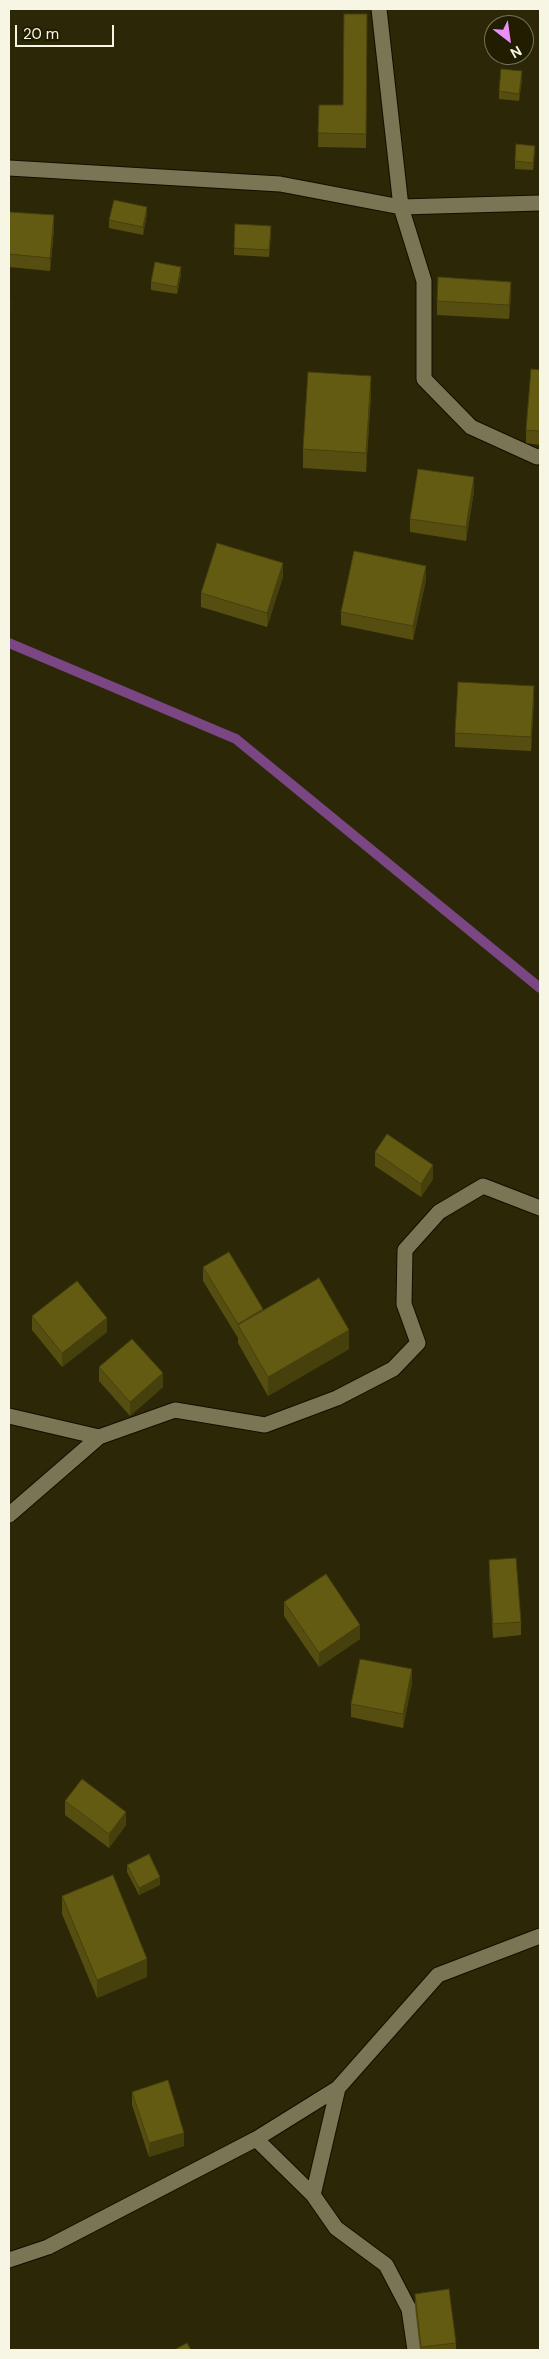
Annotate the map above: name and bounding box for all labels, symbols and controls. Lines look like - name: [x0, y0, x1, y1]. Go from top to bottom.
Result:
- scale bar: [18, 15, 116, 47]
- north arrow: [484, 15, 534, 65]
- text: 20 m: [23, 24, 59, 44]
- text: N: [507, 42, 525, 62]

